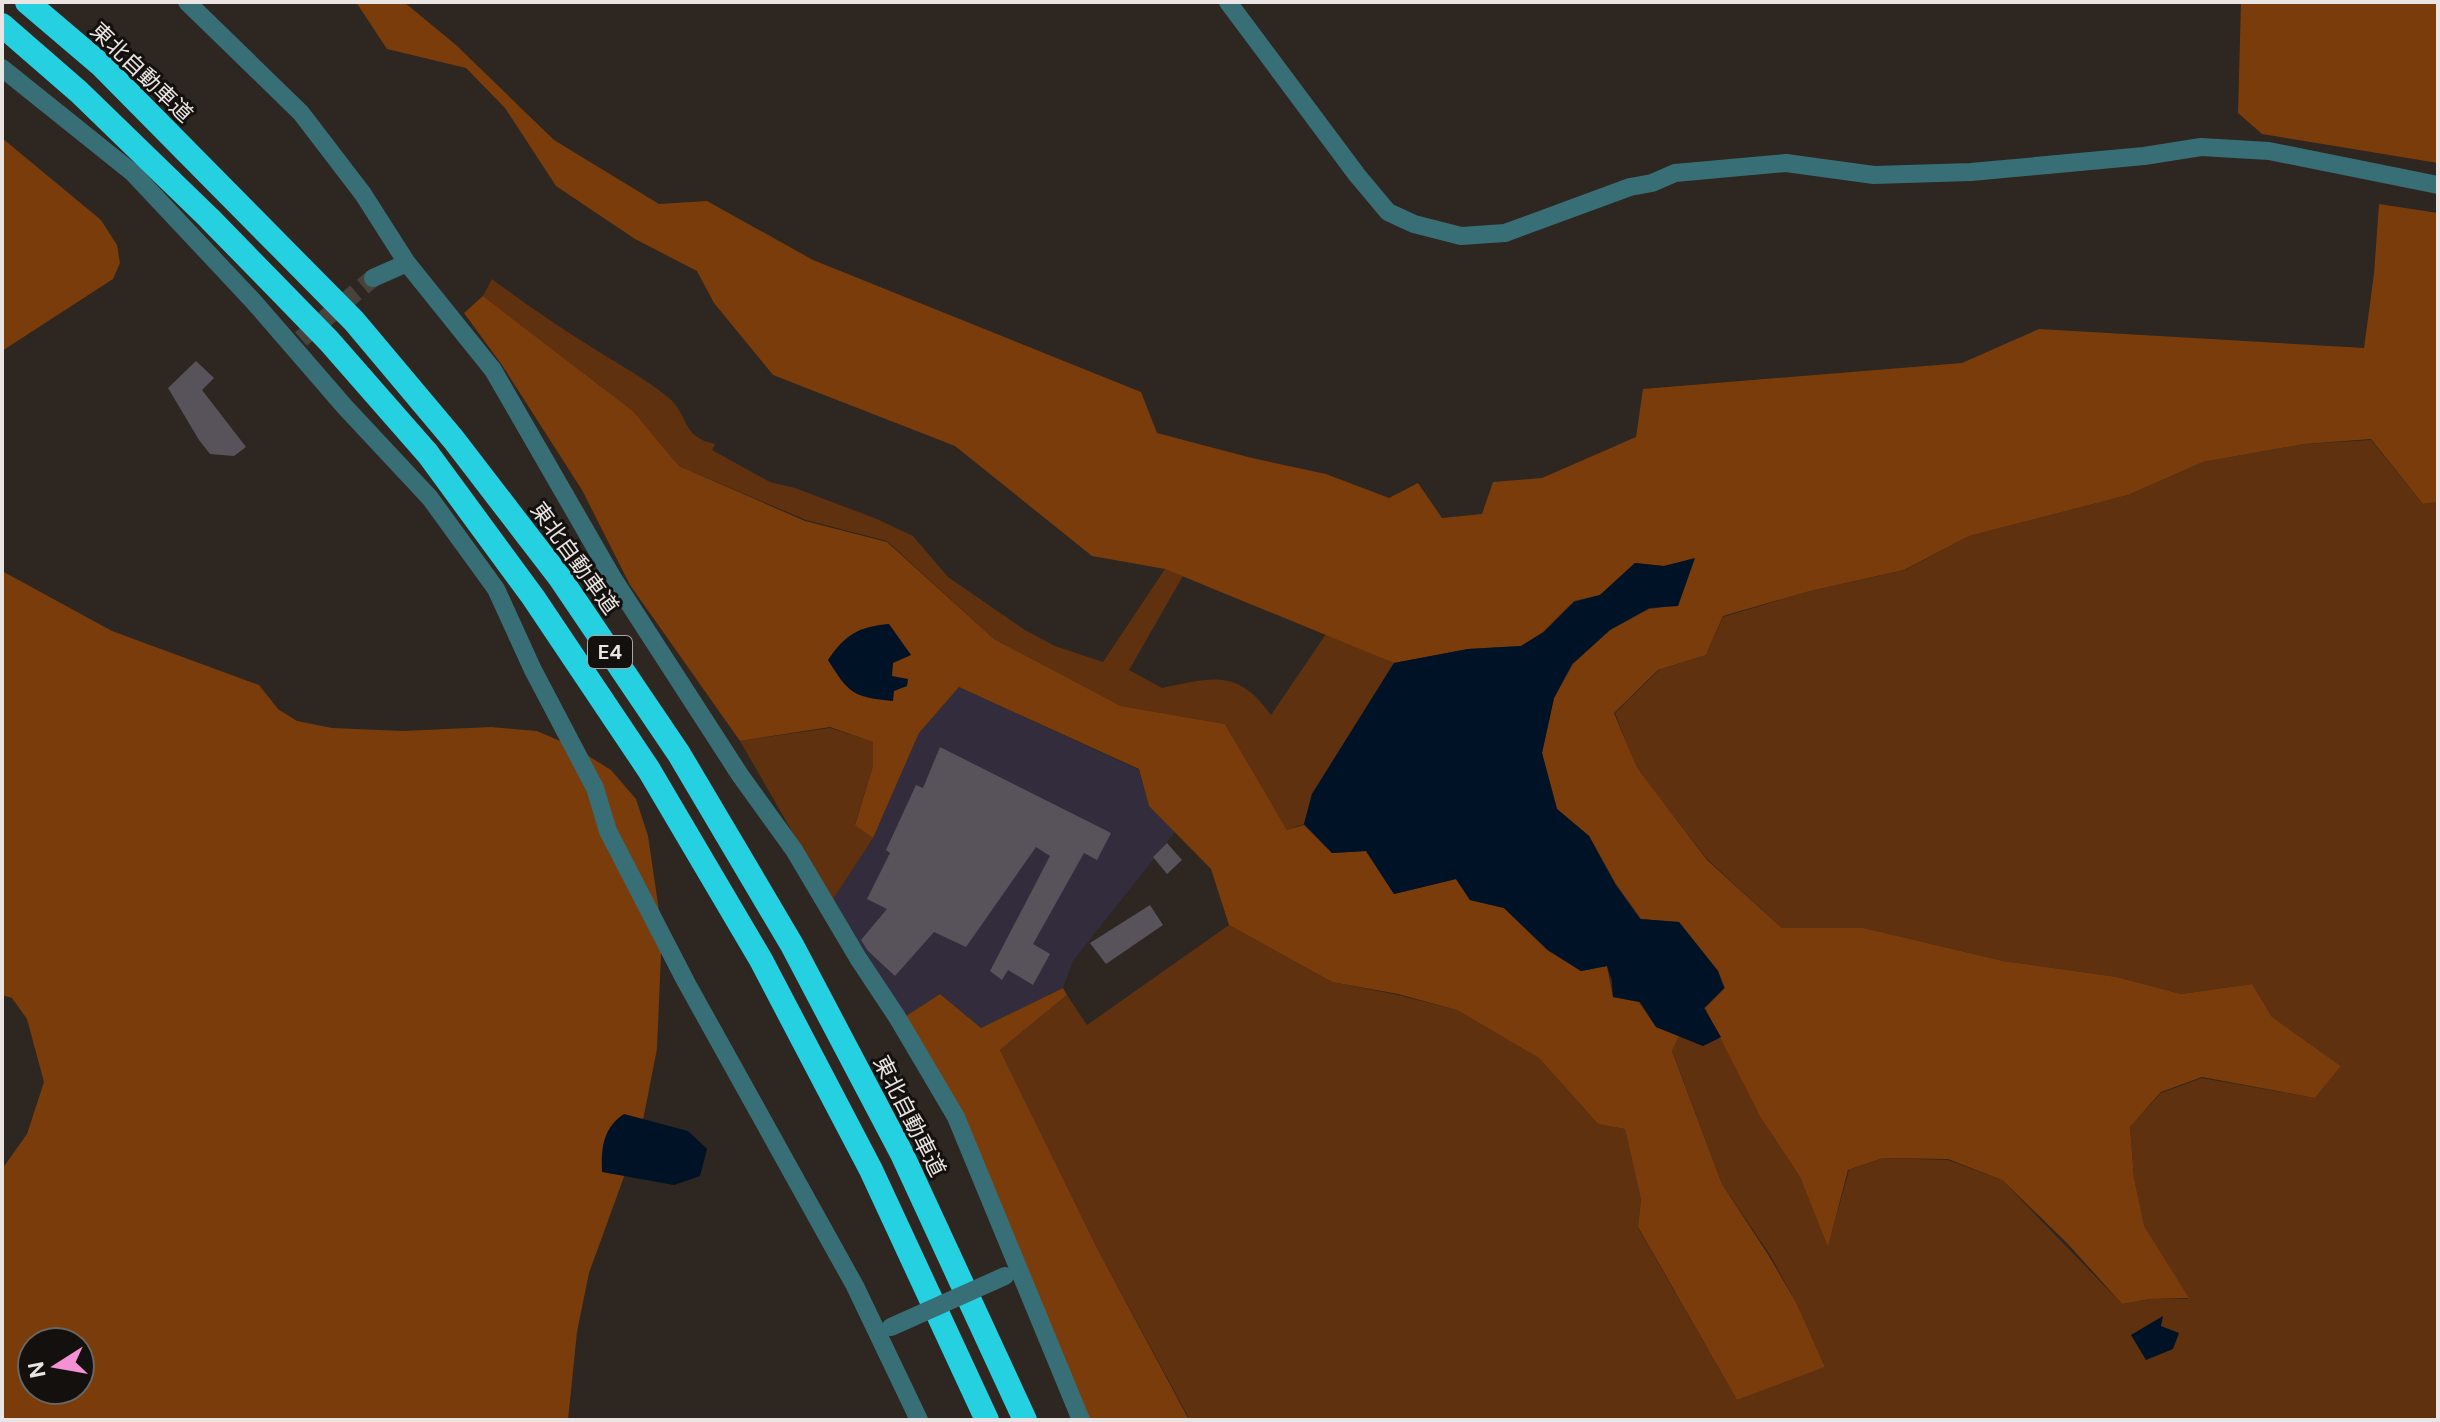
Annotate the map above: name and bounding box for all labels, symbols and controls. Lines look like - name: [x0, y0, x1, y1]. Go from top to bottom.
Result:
- street label: 東北自動車道: [84, 16, 199, 129]
- street label: 東北自動車道: [524, 496, 625, 620]
- road number: E4: [588, 636, 632, 668]
- street label: 東北自動車道: [867, 1051, 952, 1182]
- north arrow: [16, 1326, 96, 1406]
- text: N: [21, 1359, 53, 1380]

